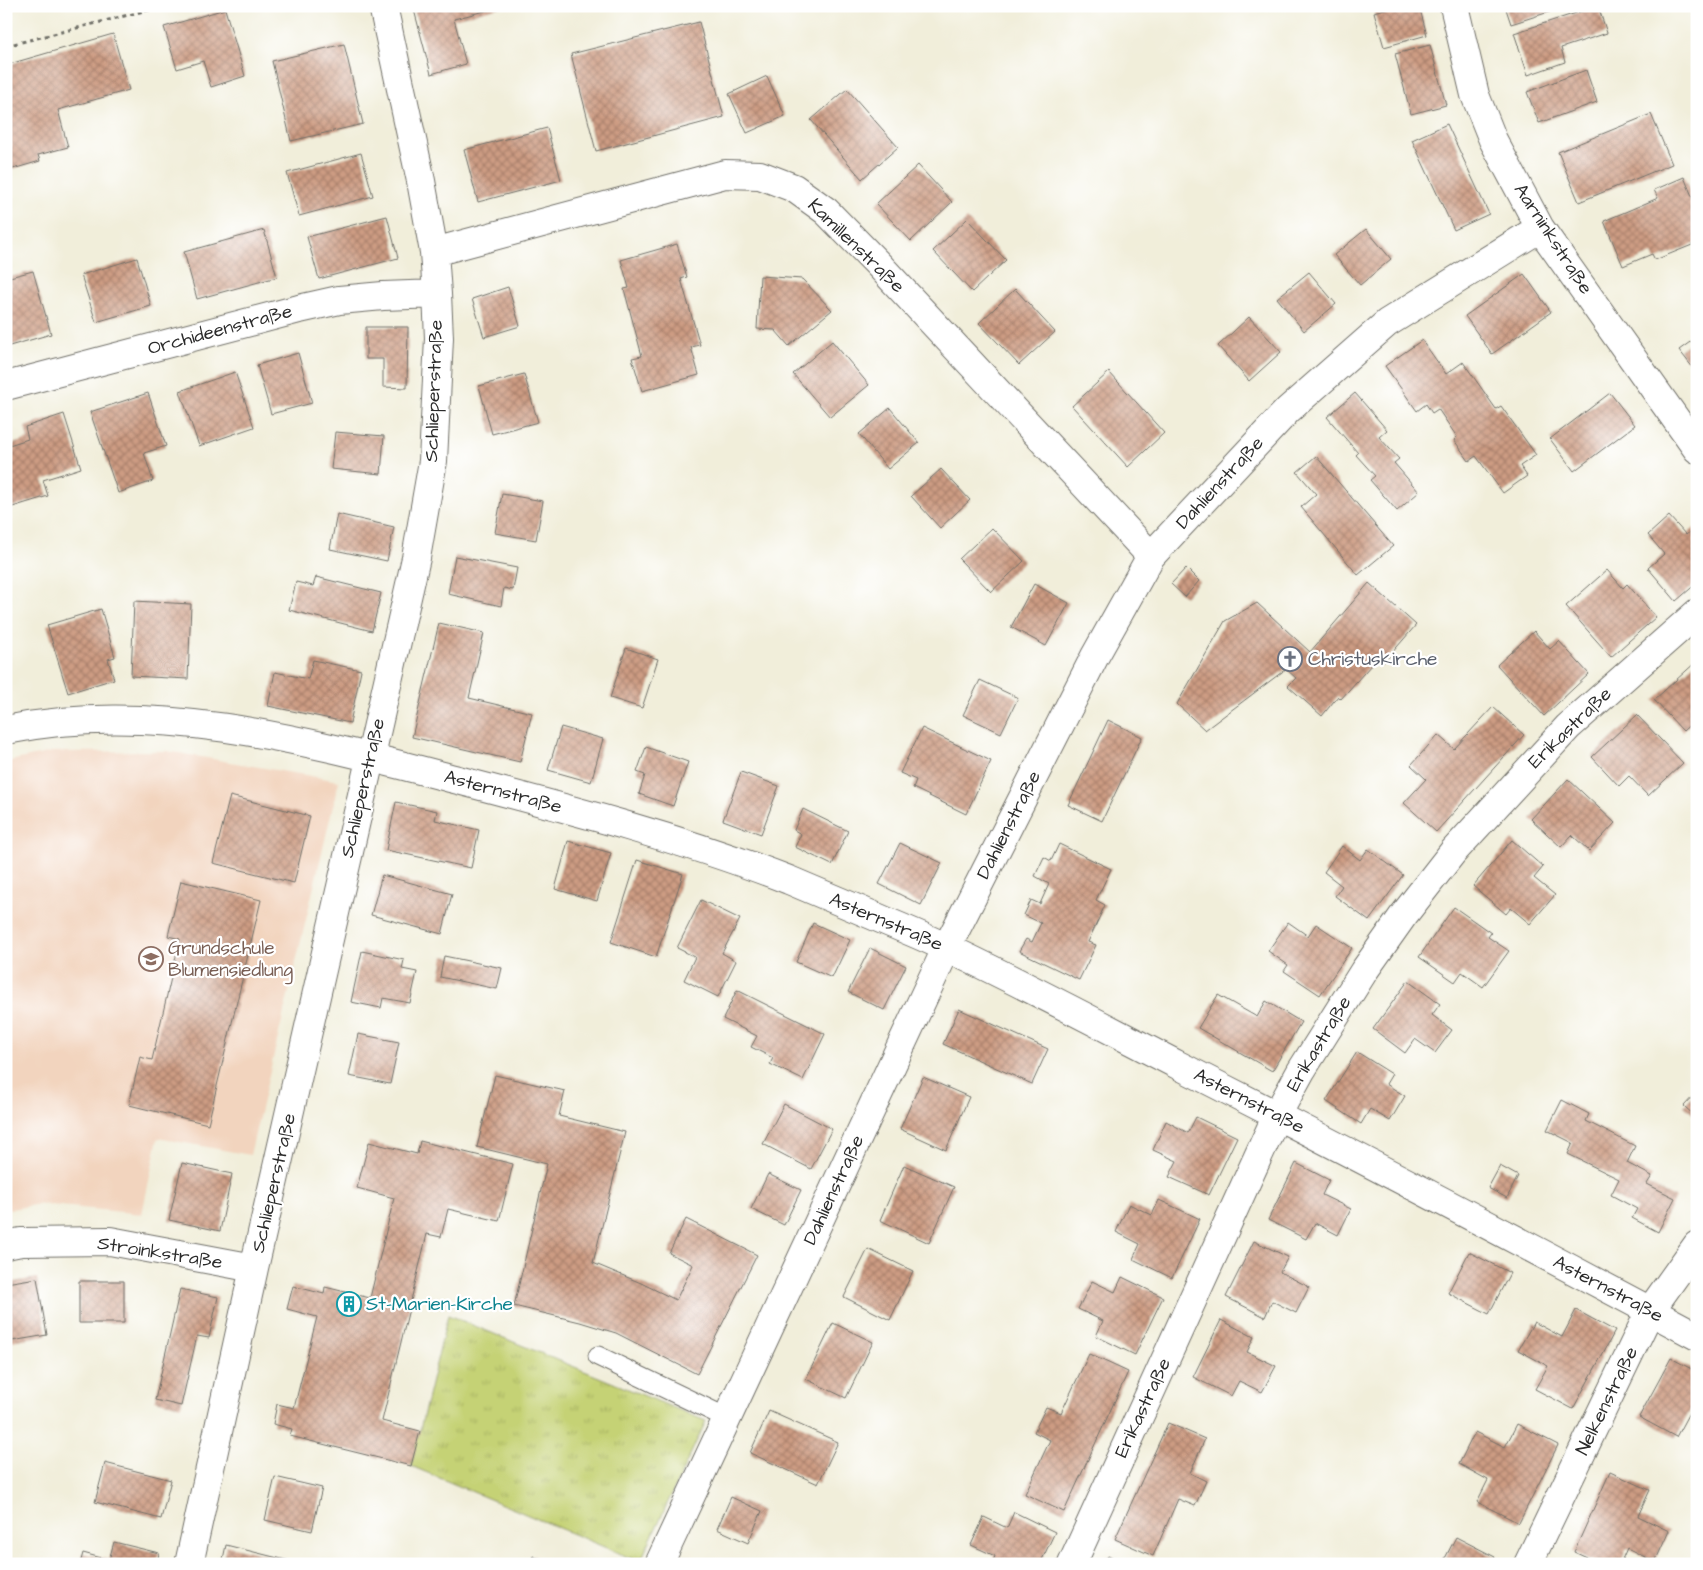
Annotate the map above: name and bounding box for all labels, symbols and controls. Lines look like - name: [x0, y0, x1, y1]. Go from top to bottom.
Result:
- street label: Aarninkstraße: [1507, 178, 1599, 300]
- street label: Kamillenstraße: [801, 193, 911, 299]
- street label: Orchideenstraße: [145, 298, 295, 362]
- street label: Schlieperstraße: [418, 319, 450, 463]
- street label: Dahlienstraße: [1170, 431, 1270, 535]
- church icon: Christuskirche: [1277, 646, 1303, 672]
- place label: Christuskirche: [1308, 646, 1437, 673]
- street label: Erikastraße: [1522, 681, 1618, 775]
- street label: Schlieperstraße: [334, 716, 392, 860]
- street label: Asternstraße: [441, 763, 565, 821]
- street label: Dahlienstraße: [970, 766, 1048, 884]
- street label: Asternstraße: [825, 886, 947, 958]
- place label: Grundschule Blumensiedlung: [168, 935, 293, 985]
- school or university icon: Grundschule Blumensiedlung: [138, 946, 164, 972]
- street label: Erikastraße: [1280, 991, 1358, 1097]
- street label: Asternstraße: [1189, 1062, 1309, 1140]
- street label: Schlieperstraße: [245, 1111, 303, 1255]
- street label: Dahlienstraße: [797, 1131, 871, 1249]
- street label: Stroinkstraße: [96, 1230, 224, 1276]
- street label: Asternstraße: [1548, 1249, 1668, 1329]
- building icon: St-Marien-Kirche: [336, 1291, 362, 1317]
- place label: St-Marien-Kirche: [366, 1291, 513, 1318]
- street label: Nelkenstraße: [1569, 1342, 1645, 1460]
- street label: Erikastraße: [1108, 1354, 1178, 1462]

